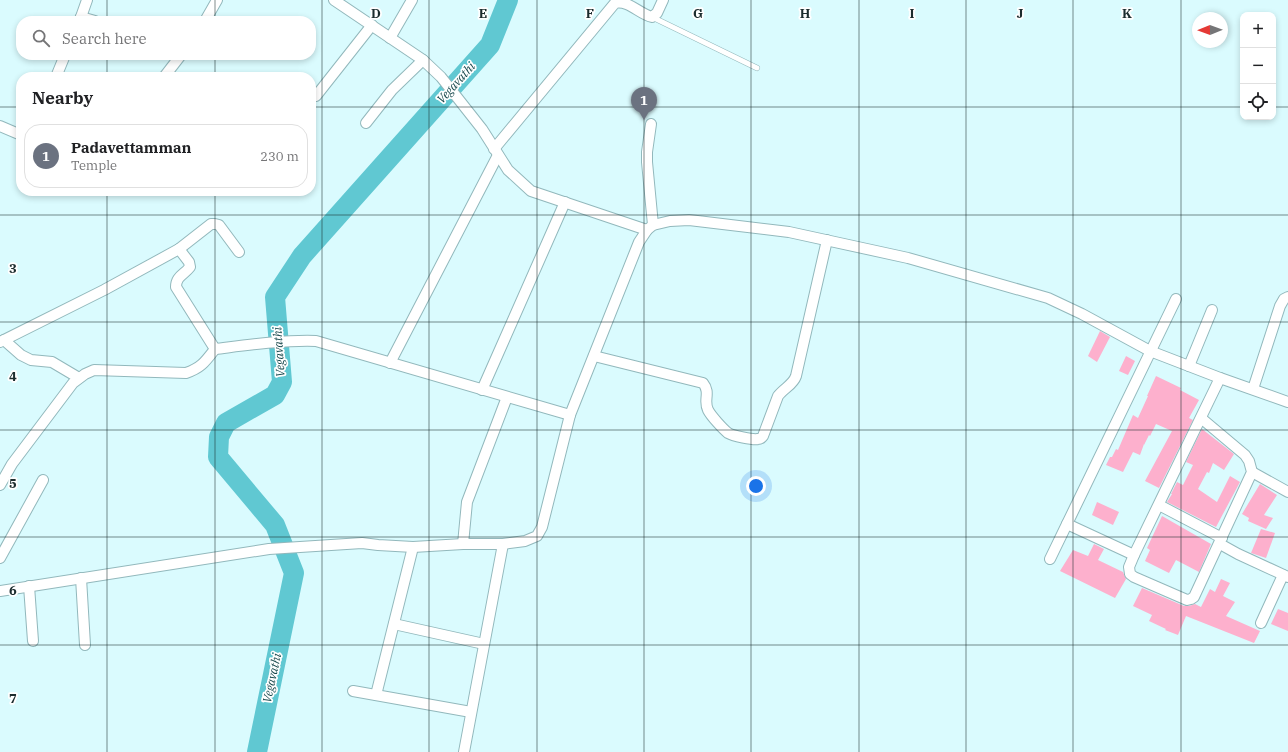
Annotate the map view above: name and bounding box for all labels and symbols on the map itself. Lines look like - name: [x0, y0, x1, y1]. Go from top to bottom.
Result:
- text: D: [371, 5, 381, 22]
- text: E: [479, 5, 487, 22]
- text: F: [586, 5, 594, 22]
- text: G: [693, 5, 703, 22]
- text: H: [800, 5, 811, 22]
- text: I: [910, 5, 915, 22]
- text: J: [1017, 5, 1024, 22]
- text: K: [1122, 5, 1132, 22]
- north arrow: [1192, 12, 1228, 48]
- water label: Vegavathi: [433, 59, 478, 106]
- pin: 1: [631, 87, 657, 120]
- text: 3: [9, 260, 17, 277]
- water label: Vegavathi: [269, 326, 288, 378]
- text: 4: [9, 368, 17, 385]
- text: 5: [9, 475, 17, 492]
- your location: [746, 476, 766, 496]
- text: 6: [9, 582, 17, 599]
- water label: Vegavathi: [259, 651, 284, 704]
- text: 7: [9, 690, 17, 707]

